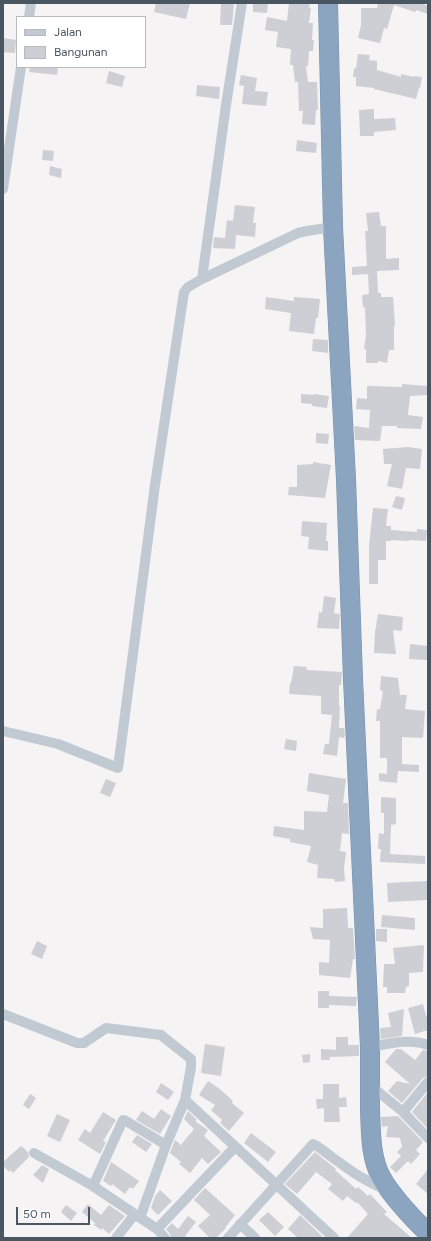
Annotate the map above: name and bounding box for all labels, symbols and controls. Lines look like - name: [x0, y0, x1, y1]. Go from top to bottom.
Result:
- legend: [16, 16, 146, 68]
- text: Jalan: [54, 25, 82, 39]
- text: Bangunan: [54, 45, 107, 59]
- scale bar: [18, 1199, 92, 1225]
- text: 50 m: [23, 1207, 51, 1221]

